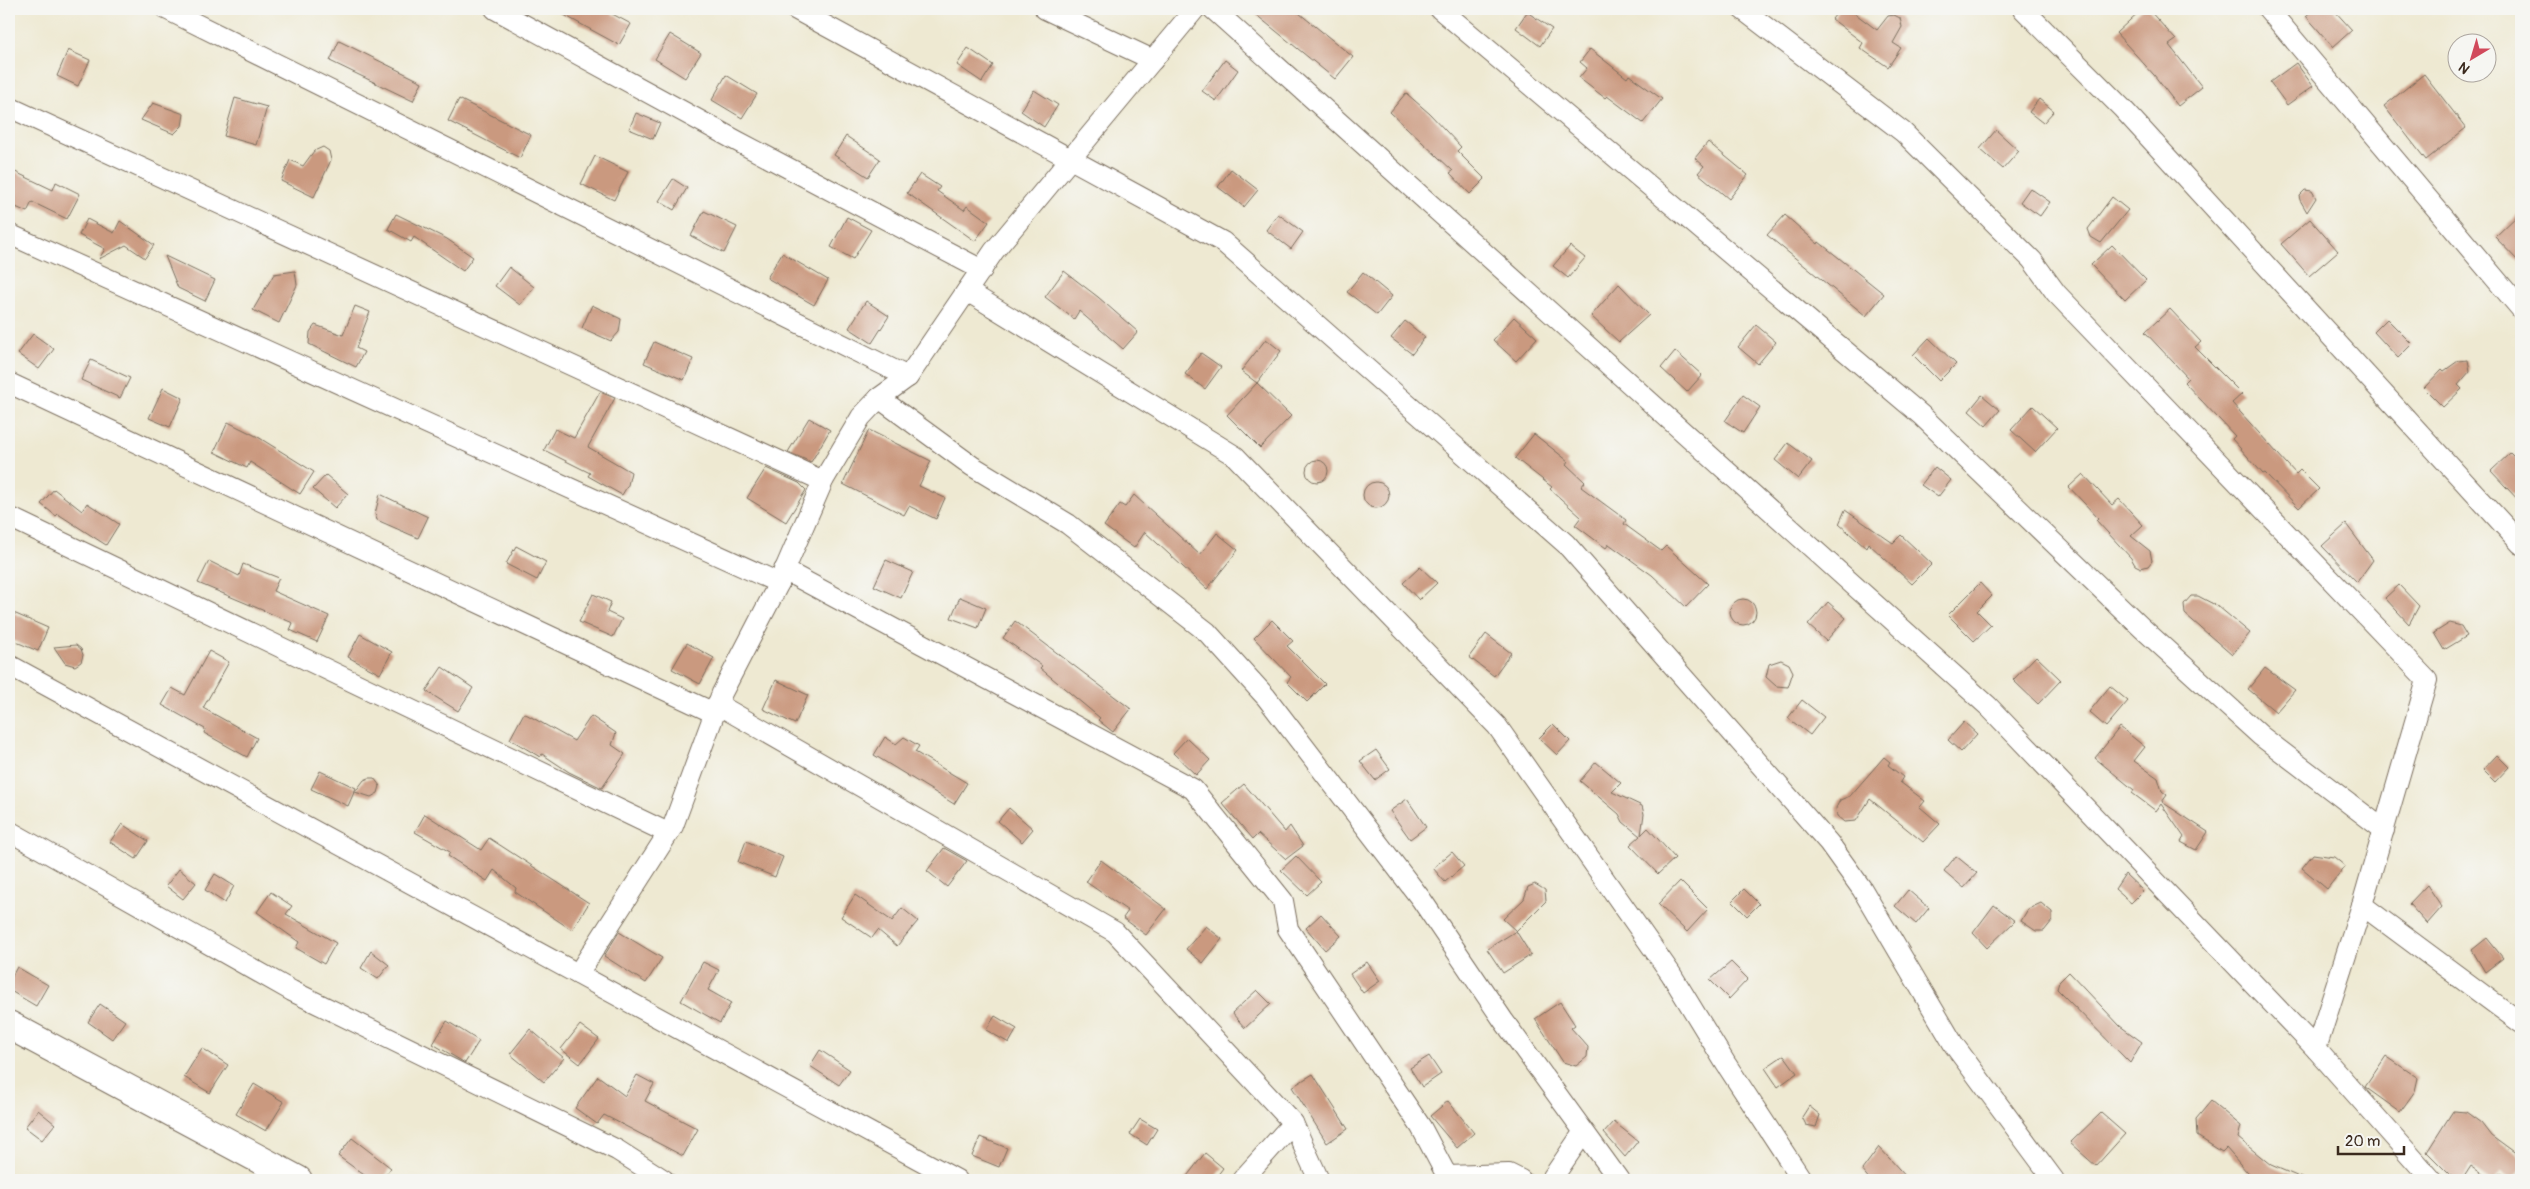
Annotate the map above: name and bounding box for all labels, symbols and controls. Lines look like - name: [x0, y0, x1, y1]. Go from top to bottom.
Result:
- north arrow: [2448, 32, 2498, 82]
- text: N: [2455, 58, 2473, 77]
- scale bar: [2338, 1124, 2404, 1156]
- text: 20 m: [2345, 1132, 2380, 1151]

